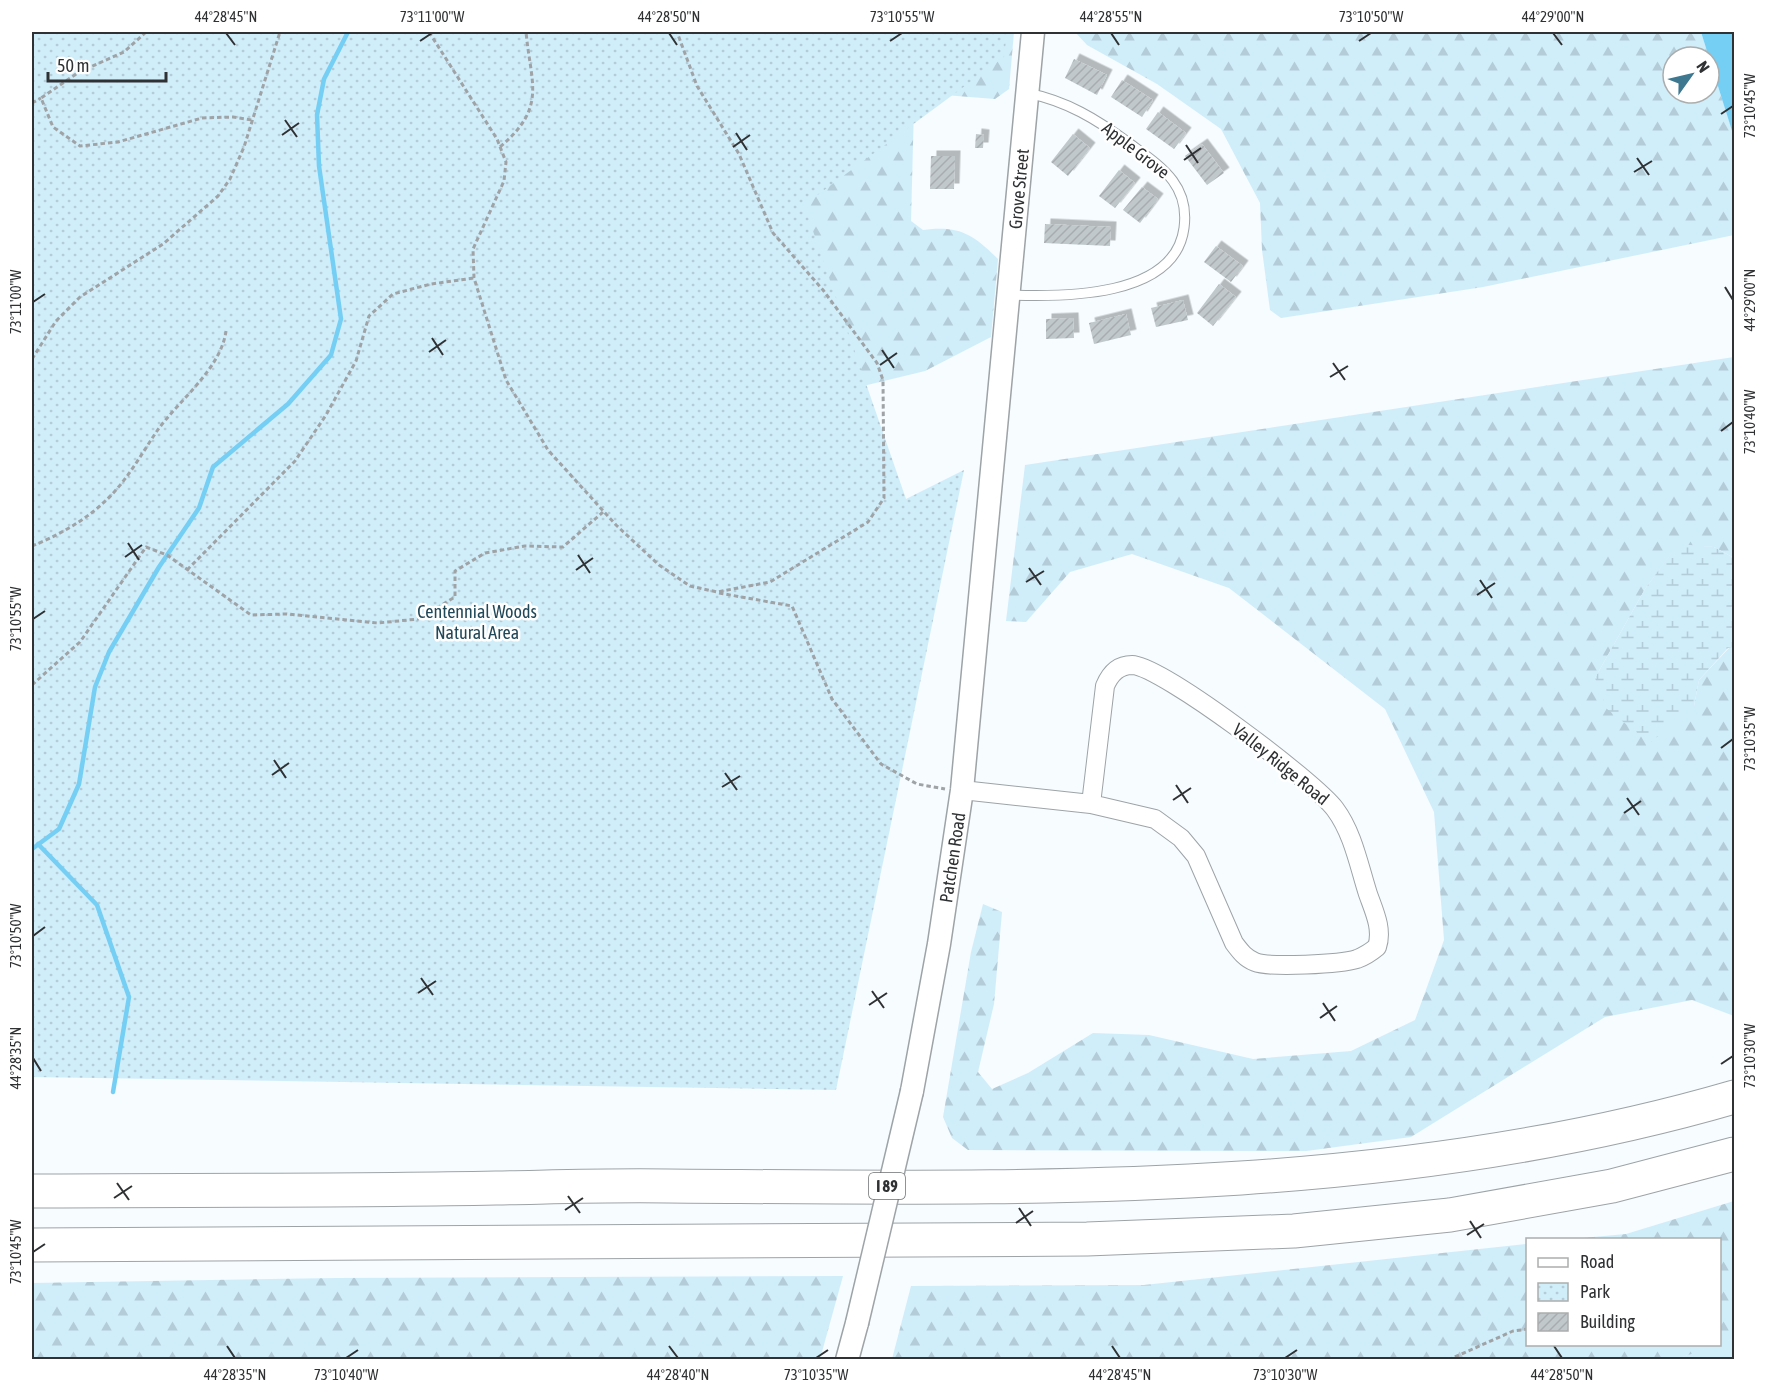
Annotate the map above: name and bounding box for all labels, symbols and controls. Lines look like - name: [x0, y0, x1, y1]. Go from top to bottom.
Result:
- text: 44°28'45"N: [195, 8, 257, 25]
- text: 73°11'00"W: [400, 8, 464, 25]
- text: 44°28'50"N: [638, 8, 700, 25]
- text: 73°10'55"W: [870, 8, 934, 25]
- text: 44°28'55"N: [1080, 8, 1142, 25]
- text: 73°10'50"W: [1339, 8, 1403, 25]
- text: 44°29'00"N: [1522, 8, 1584, 25]
- scale bar: [48, 45, 166, 83]
- north arrow: [1661, 45, 1721, 105]
- text: 50 m: [57, 55, 89, 76]
- text: N: [1693, 58, 1714, 76]
- text: 73°10'45"W: [1741, 74, 1758, 138]
- street label: Apple Grove: [1098, 117, 1174, 183]
- street label: Grove Street: [1004, 148, 1033, 230]
- text: 44°29'00"N: [1741, 269, 1758, 331]
- text: 73°11'00"W: [7, 270, 24, 334]
- text: 73°10'40"W: [1741, 390, 1758, 454]
- text: 73°10'55"W: [7, 587, 24, 651]
- park label: Centennial Woods Natural Area: [417, 601, 537, 643]
- text: 73°10'35"W: [1741, 707, 1758, 771]
- street label: Valley Ridge Road: [1229, 719, 1333, 809]
- street label: Patchen Road: [935, 811, 969, 904]
- text: 73°10'50"W: [7, 904, 24, 968]
- text: 73°10'30"W: [1741, 1024, 1758, 1088]
- text: 44°28'35"N: [7, 1027, 24, 1089]
- road number: I 89: [869, 1173, 905, 1199]
- text: 73°10'45"W: [7, 1220, 24, 1284]
- legend: [1526, 1238, 1721, 1346]
- text: Road: [1580, 1251, 1614, 1272]
- text: Park: [1580, 1281, 1610, 1302]
- text: Building: [1580, 1311, 1635, 1332]
- text: 44°28'35"N: [204, 1366, 266, 1383]
- text: 73°10'40"W: [314, 1366, 378, 1383]
- text: 44°28'40"N: [647, 1366, 709, 1383]
- text: 73°10'35"W: [784, 1366, 848, 1383]
- text: 44°28'45"N: [1089, 1366, 1151, 1383]
- text: 73°10'30"W: [1253, 1366, 1317, 1383]
- text: 44°28'50"N: [1531, 1366, 1593, 1383]

